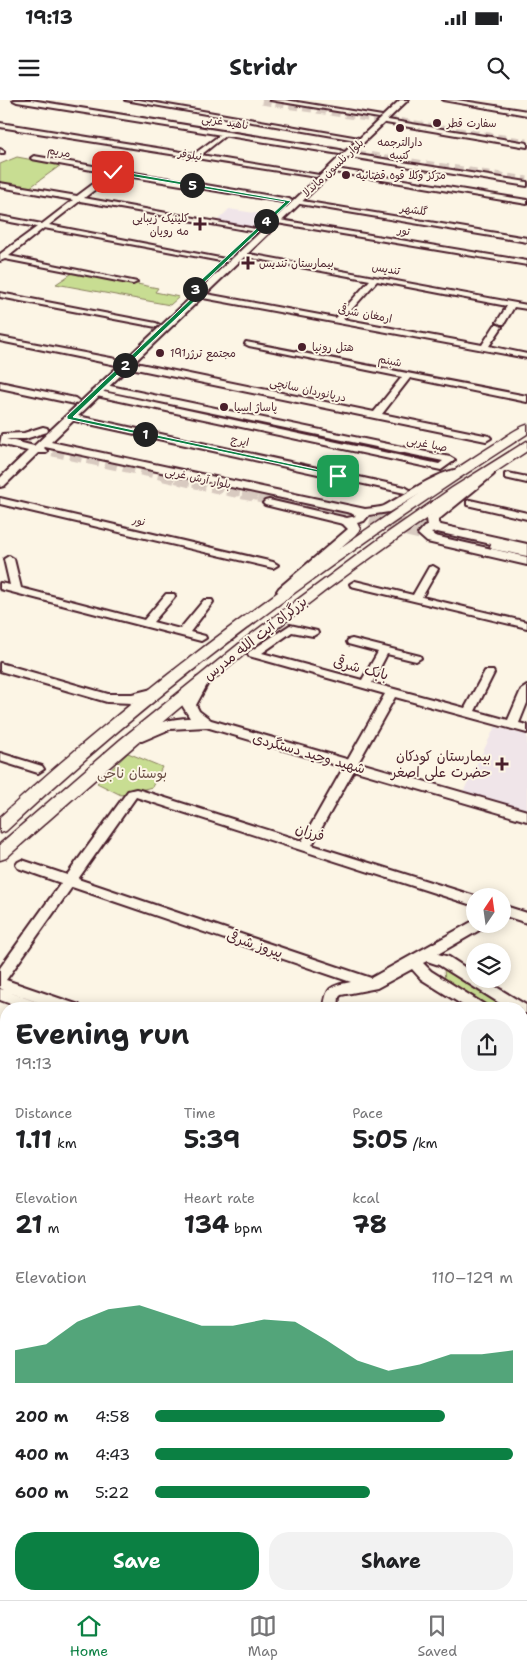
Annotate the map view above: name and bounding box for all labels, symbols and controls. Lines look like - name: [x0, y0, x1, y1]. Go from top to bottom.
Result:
- text: 19:13: [25, 5, 73, 30]
- text: Stridr: [229, 53, 298, 82]
- icon: menu: [15, 54, 43, 82]
- icon: search: [484, 54, 512, 82]
- street label: ناهید غربی: [201, 111, 249, 133]
- place label: سفارت قطر: [446, 116, 497, 131]
- marker: سفارت قطر: [431, 117, 443, 129]
- marker: دارالترجمه کتیبه: [394, 122, 406, 134]
- place label: دارالترجمه کتیبه: [378, 135, 422, 163]
- street label: بلوار نلسون ماندلا: [299, 136, 367, 200]
- street label: مریم: [46, 143, 72, 162]
- street label: نیلوفر: [176, 146, 203, 164]
- pin: [92, 151, 134, 193]
- icon: check: [99, 158, 127, 186]
- place label: مرکز وکلا قوه قضائیه: [356, 168, 446, 183]
- marker: مرکز وکلا قوه قضائیه: [340, 169, 352, 181]
- pin: 5: [180, 172, 204, 198]
- text: 5: [188, 176, 197, 194]
- street label: گلشهر: [398, 200, 429, 220]
- pin: 4: [254, 208, 278, 234]
- place label: کلینیک زیبایی مه رویان: [132, 211, 189, 239]
- text: 4: [262, 212, 271, 230]
- marker: کلینیک زیبایی مه رویان: [193, 217, 207, 231]
- street label: تور: [396, 222, 412, 240]
- marker: بیمارستان تندیس: [241, 256, 255, 270]
- place label: بیمارستان تندیس: [259, 256, 334, 271]
- street label: تندیس: [371, 259, 402, 279]
- pin: 3: [182, 276, 208, 302]
- text: 3: [191, 280, 200, 298]
- street label: ارمغان شرقی: [337, 301, 393, 327]
- place label: هتل رونیا: [312, 340, 354, 355]
- marker: هتل رونیا: [296, 341, 308, 353]
- place label: مجتمع ترژر191: [170, 346, 236, 362]
- marker: مجتمع ترژر191: [154, 347, 166, 359]
- street label: شبنم: [377, 351, 403, 372]
- pin: 2: [112, 352, 138, 378]
- text: 2: [121, 356, 130, 374]
- street label: دریانوردان سانچی: [268, 375, 348, 405]
- place label: پاساژ اسیا: [234, 400, 277, 415]
- marker: پاساژ اسیا: [218, 401, 230, 413]
- pin: 1: [132, 422, 158, 446]
- text: 1: [142, 425, 149, 443]
- street label: ایرج: [229, 432, 251, 450]
- street label: صبا غربی: [405, 432, 449, 456]
- pin: [317, 455, 359, 497]
- icon: arrive: [324, 462, 352, 490]
- street label: بلوار آرش غربی: [164, 464, 232, 492]
- street label: نور: [130, 512, 147, 530]
- street label: بزرگراه آیت الله مدرس: [200, 592, 310, 684]
- street label: بابک شرقی: [331, 652, 391, 684]
- street label: شهید وحید دستگردی: [251, 728, 367, 778]
- place label: بیمارستان کودکان حضرت علی اصغر: [390, 747, 491, 781]
- marker: بیمارستان کودکان حضرت علی اصغر: [495, 757, 509, 771]
- park label: بوستان ناجی: [97, 764, 167, 782]
- street label: فرزان: [293, 819, 327, 845]
- north arrow: [466, 888, 511, 932]
- map controls: [466, 888, 511, 988]
- street label: پیروز شرقی: [224, 926, 285, 963]
- button: layers: [466, 943, 511, 988]
- text: Evening run: [15, 1015, 190, 1053]
- button: share: [461, 1019, 513, 1071]
- text: 19:13: [15, 1053, 52, 1074]
- text: Distance: [15, 1104, 72, 1122]
- text: Time: [184, 1104, 216, 1122]
- text: Pace: [352, 1104, 383, 1122]
- text: 1.11: [15, 1122, 52, 1156]
- text: 5:39: [184, 1122, 240, 1156]
- text: 5:05: [352, 1122, 408, 1156]
- text: km: [52, 1134, 77, 1152]
- text: /km: [408, 1134, 438, 1152]
- text: Elevation: [15, 1189, 78, 1207]
- text: Heart rate: [184, 1189, 255, 1207]
- text: kcal: [352, 1189, 380, 1207]
- text: 21: [15, 1207, 43, 1241]
- text: 134: [184, 1207, 229, 1241]
- text: 78: [352, 1207, 387, 1241]
- text: m: [43, 1219, 60, 1237]
- text: bpm: [229, 1219, 262, 1237]
- text: Elevation: [15, 1267, 87, 1288]
- text: 110–129 m: [432, 1267, 513, 1288]
- text: 200 m: [15, 1406, 68, 1427]
- text: 4:58: [95, 1406, 130, 1427]
- text: 400 m: [15, 1444, 69, 1465]
- text: 4:43: [95, 1444, 130, 1465]
- text: 600 m: [15, 1482, 69, 1503]
- text: 5:22: [95, 1482, 129, 1503]
- button: Save: [15, 1532, 259, 1590]
- button: Share: [269, 1532, 513, 1590]
- tab: Home: [70, 1612, 108, 1660]
- tab: Map: [248, 1612, 278, 1660]
- tab: Saved: [417, 1612, 457, 1660]

